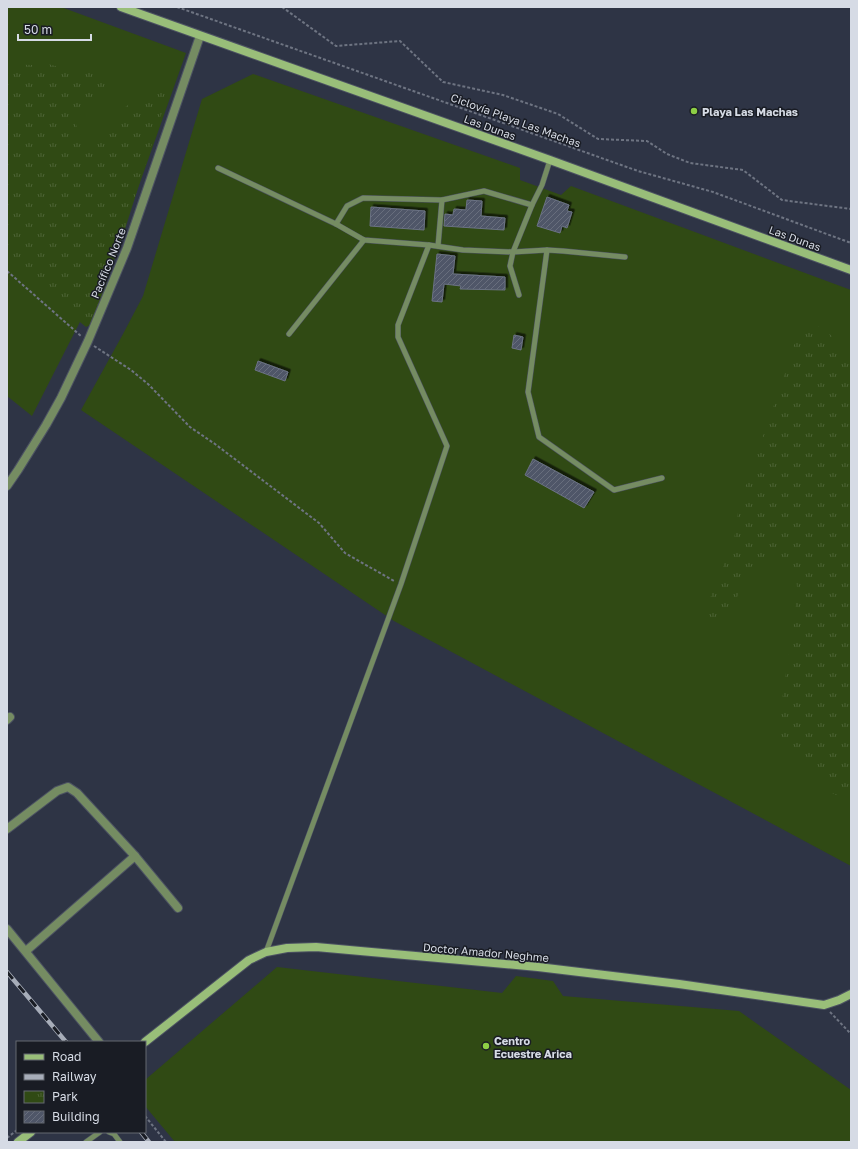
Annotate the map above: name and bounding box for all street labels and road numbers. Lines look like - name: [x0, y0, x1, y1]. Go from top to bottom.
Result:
- street label: Ciclovía Playa Las Machas: [449, 90, 583, 150]
- street label: Las Dunas: [462, 112, 518, 142]
- street label: Las Dunas: [767, 223, 823, 253]
- street label: Pacífico Norte: [88, 226, 128, 300]
- street label: Doctor Amador Neghme: [422, 940, 550, 964]

